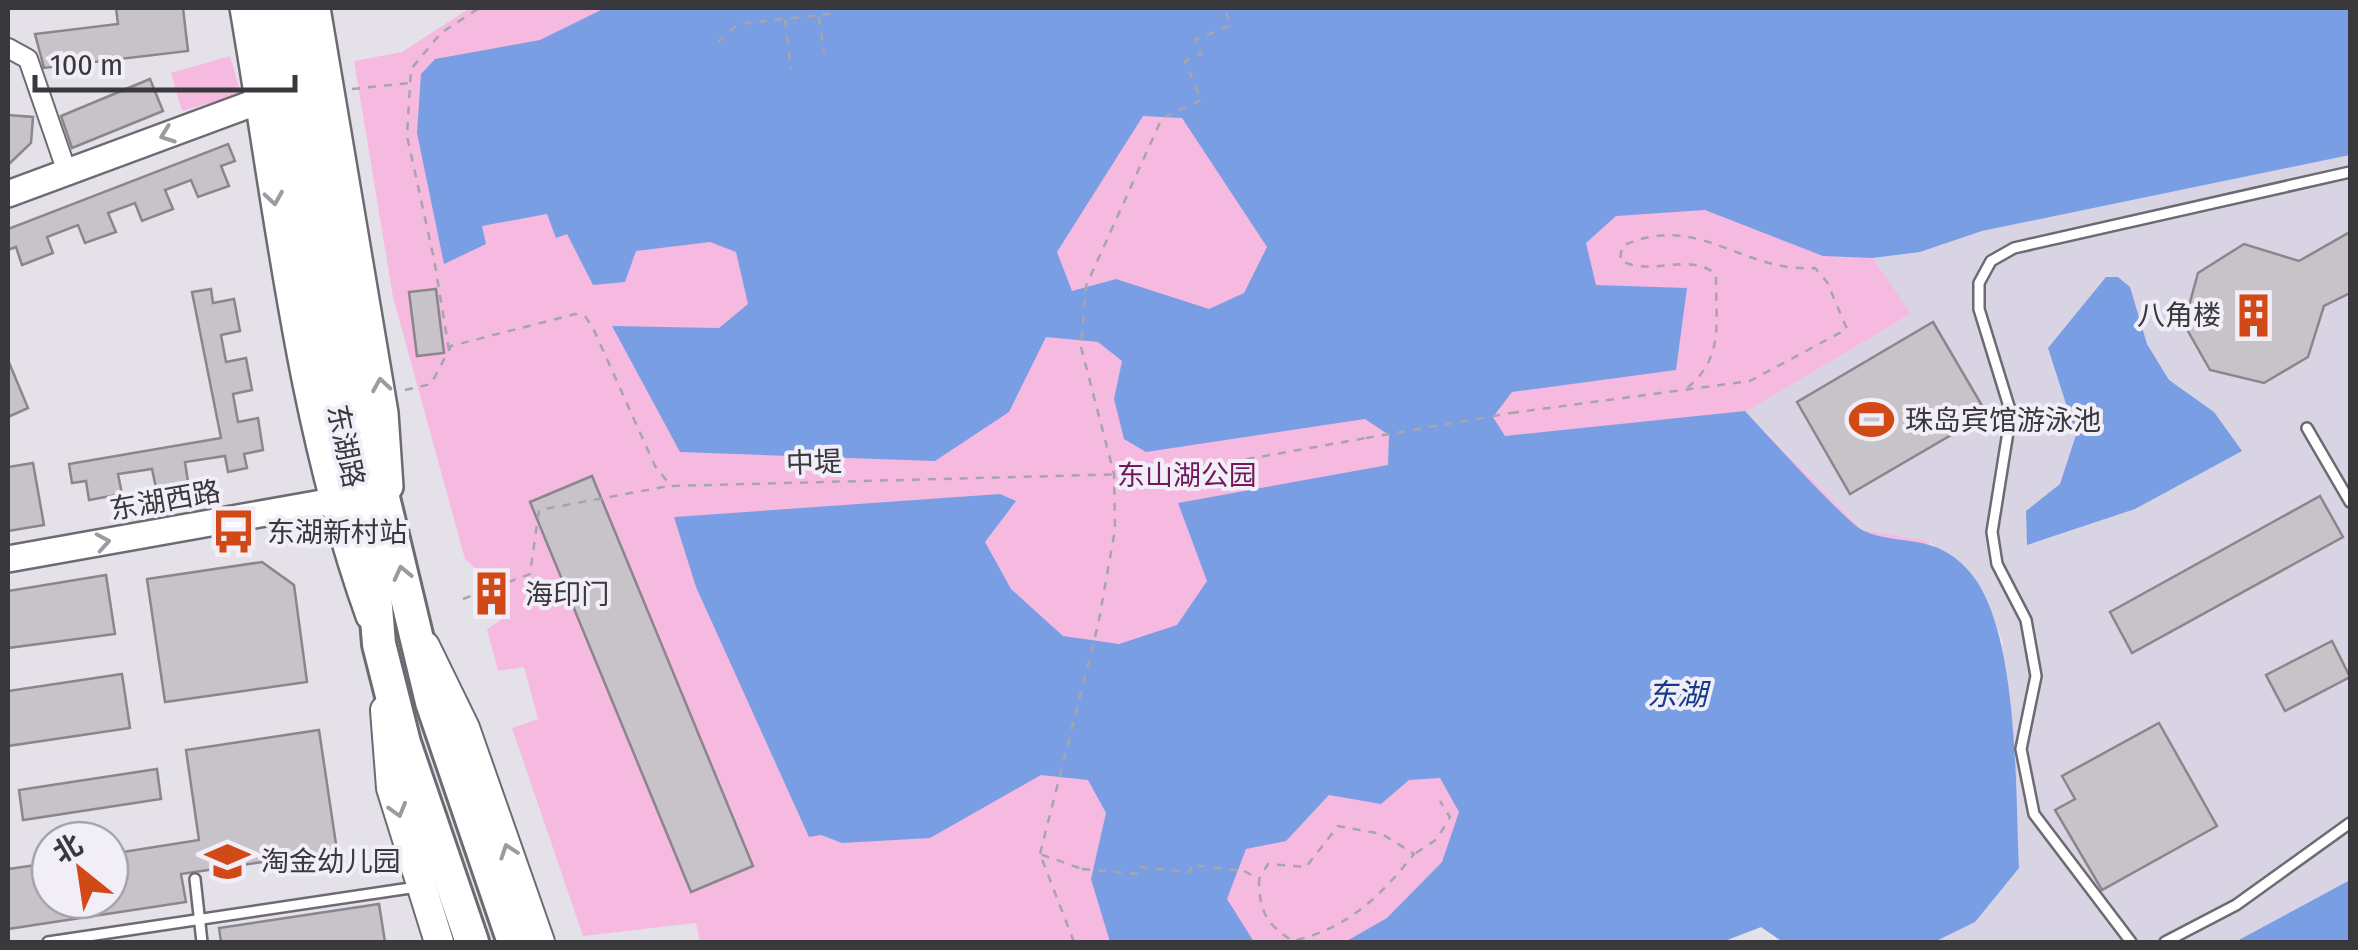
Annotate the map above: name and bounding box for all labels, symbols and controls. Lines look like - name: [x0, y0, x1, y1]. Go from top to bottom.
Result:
- scale bar: [35, 30, 295, 92]
- text: 100 m: [50, 47, 123, 83]
- one-way arrow: [160, 123, 177, 144]
- one-way arrow: [262, 189, 283, 206]
- building icon: 八角楼: [2230, 291, 2278, 339]
- place label: 八角楼: [2137, 299, 2221, 332]
- one-way arrow: [371, 377, 392, 393]
- sports icon: 珠岛宾馆游泳池: [1848, 396, 1896, 444]
- street label: 东湖路: [321, 402, 370, 491]
- place label: 珠岛宾馆游泳池: [1905, 404, 2101, 437]
- street label: 中堤: [785, 445, 843, 480]
- park label: 东山湖公园: [1117, 459, 1257, 492]
- street label: 东湖西路: [107, 475, 223, 526]
- bus stop icon: 东湖新村站: [210, 508, 258, 556]
- place label: 东湖新村站: [267, 516, 407, 549]
- one-way arrow: [95, 532, 112, 553]
- one-way arrow: [393, 565, 414, 582]
- building icon: 海印门: [468, 570, 516, 618]
- place label: 海印门: [525, 578, 609, 611]
- water label: 东湖: [1647, 677, 1711, 713]
- one-way arrow: [386, 801, 407, 818]
- north arrow: [30, 820, 130, 920]
- text: 北: [47, 827, 88, 870]
- school or university icon: 淘金幼儿园: [204, 837, 252, 885]
- one-way arrow: [499, 843, 520, 860]
- place label: 淘金幼儿园: [261, 845, 401, 878]

